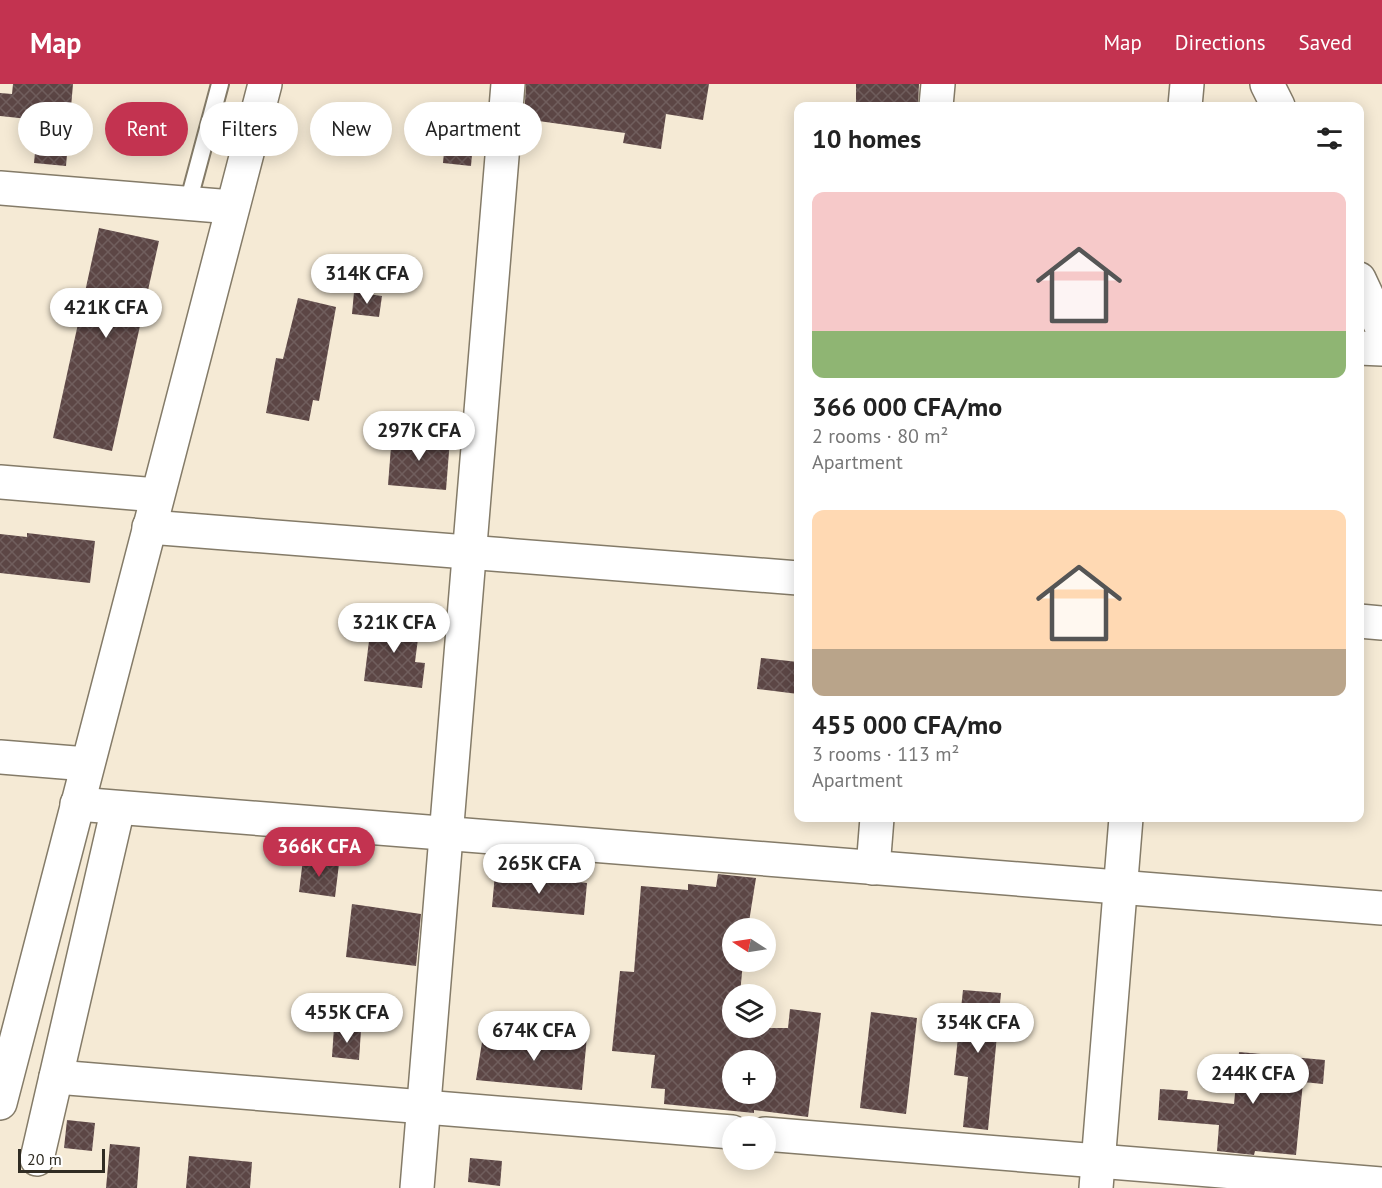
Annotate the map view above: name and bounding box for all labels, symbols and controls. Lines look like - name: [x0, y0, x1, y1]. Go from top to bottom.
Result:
- text: Map: [30, 24, 81, 61]
- text: Map: [1103, 29, 1142, 56]
- text: Directions: [1175, 29, 1266, 56]
- text: Saved: [1299, 29, 1352, 56]
- chip: Buy: [18, 102, 93, 156]
- chip: Rent: [105, 102, 188, 156]
- chip: Filters: [200, 102, 298, 156]
- chip: New: [310, 102, 392, 156]
- chip: Apartment: [404, 102, 542, 156]
- text: 10 homes: [812, 122, 921, 155]
- icon: filters: [1313, 122, 1346, 155]
- icon: home: [1025, 231, 1133, 339]
- pin: 314K CFA: [305, 254, 429, 305]
- text: 314K CFA: [325, 260, 409, 286]
- pin: 421K CFA: [44, 288, 168, 339]
- text: 421K CFA: [64, 294, 148, 320]
- text: 366 000 CFA/mo: [812, 390, 1002, 423]
- pin: 297K CFA: [357, 411, 481, 462]
- text: 297K CFA: [377, 417, 461, 443]
- text: 2 rooms · 80 m²: [812, 423, 948, 449]
- text: Apartment: [812, 449, 903, 475]
- icon: home: [1025, 549, 1133, 657]
- pin: 321K CFA: [332, 603, 456, 654]
- text: 321K CFA: [352, 609, 436, 635]
- text: 455 000 CFA/mo: [812, 708, 1002, 741]
- text: 3 rooms · 113 m²: [812, 741, 959, 767]
- text: Apartment: [812, 767, 903, 793]
- pin: 366K CFA: [257, 827, 381, 878]
- text: 366K CFA: [277, 833, 361, 859]
- pin: 265K CFA: [477, 844, 601, 895]
- text: 265K CFA: [497, 850, 581, 876]
- north arrow: [722, 918, 776, 972]
- map controls: [722, 918, 776, 1170]
- button: layers: [722, 984, 776, 1038]
- pin: 455K CFA: [285, 993, 409, 1044]
- text: 455K CFA: [305, 999, 389, 1025]
- pin: 354K CFA: [916, 1003, 1040, 1054]
- text: 354K CFA: [936, 1009, 1020, 1035]
- pin: 674K CFA: [472, 1011, 596, 1062]
- text: 674K CFA: [492, 1017, 576, 1043]
- button: +: [722, 1050, 776, 1104]
- pin: 244K CFA: [1191, 1054, 1315, 1105]
- text: 244K CFA: [1211, 1060, 1295, 1086]
- button: −: [722, 1116, 776, 1170]
- scale bar: [18, 1146, 105, 1174]
- text: 20 m: [27, 1149, 62, 1169]

